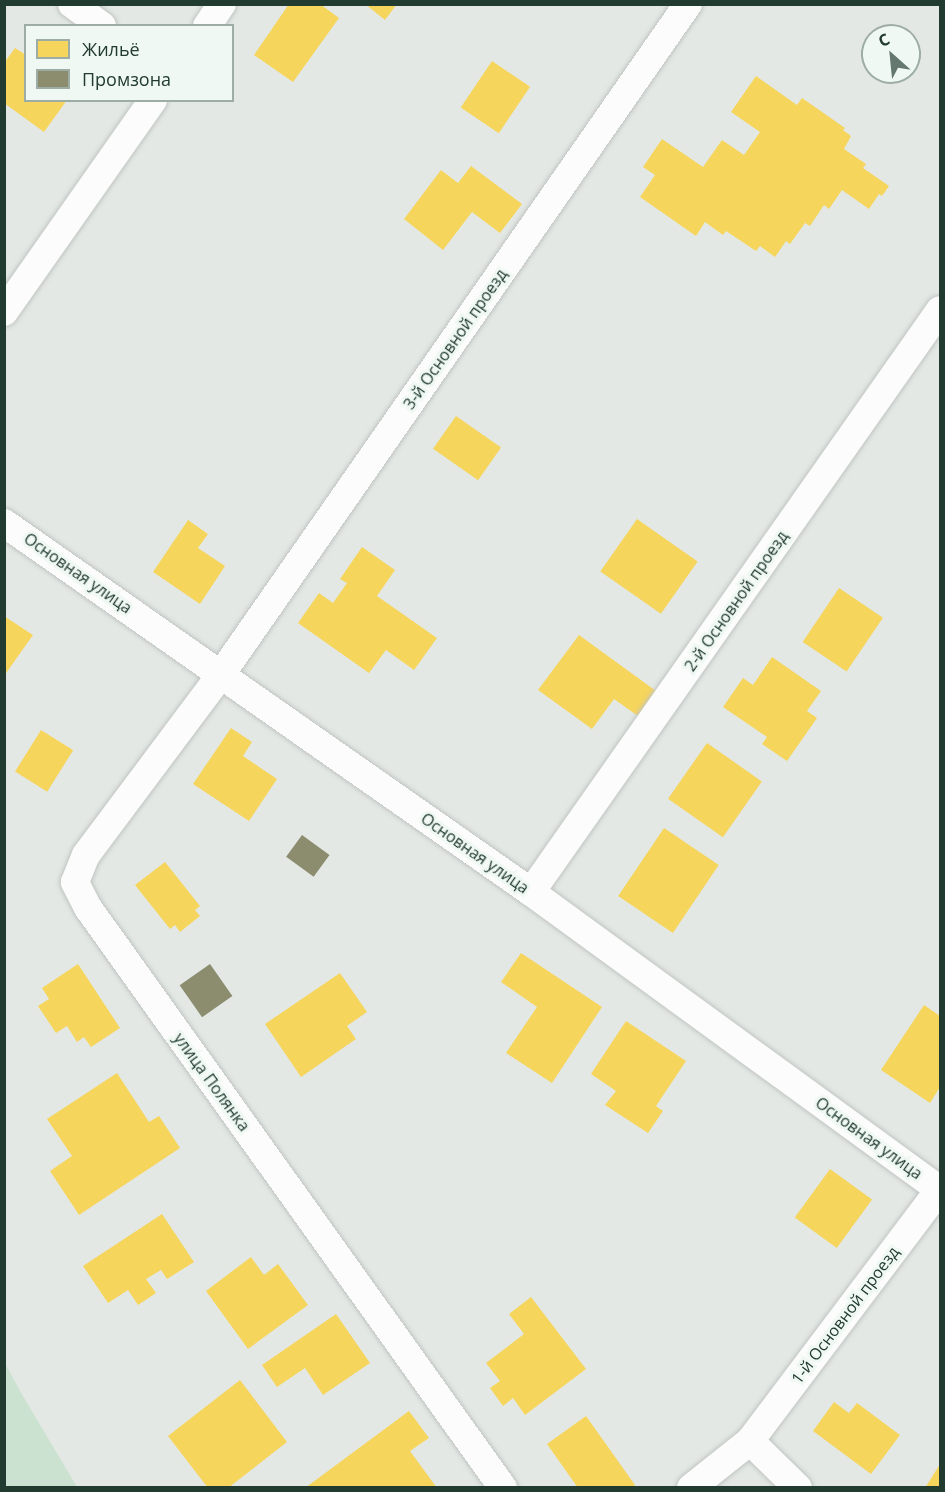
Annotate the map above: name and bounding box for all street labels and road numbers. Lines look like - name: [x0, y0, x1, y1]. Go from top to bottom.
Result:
- street label: 3-й Основной проезд: [399, 265, 511, 413]
- street label: 2-й Основной проезд: [680, 527, 792, 675]
- street label: Основная улица: [20, 529, 136, 617]
- street label: Основная улица: [417, 809, 533, 897]
- street label: улица Полянка: [170, 1029, 254, 1135]
- street label: Основная улица: [812, 1093, 926, 1183]
- street label: 1-й Основной проезд: [787, 1243, 903, 1387]

